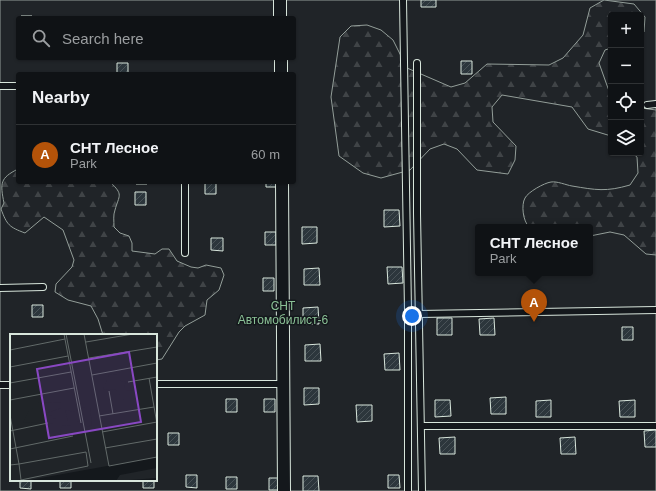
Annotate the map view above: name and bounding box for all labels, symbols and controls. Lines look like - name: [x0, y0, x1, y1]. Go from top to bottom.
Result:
- map controls: [608, 12, 644, 156]
- button: +: [608, 12, 644, 48]
- search box: [16, 16, 296, 60]
- icon: search: [30, 27, 52, 49]
- text: Search here: [62, 30, 144, 47]
- button: −: [608, 48, 644, 84]
- button: locate: [608, 84, 644, 120]
- text: Nearby: [32, 88, 90, 107]
- button: layers: [608, 120, 644, 156]
- text: СНТ Лесное: [70, 139, 159, 156]
- text: A: [40, 147, 50, 162]
- text: 60 m: [251, 147, 280, 162]
- text: Park: [70, 156, 97, 171]
- popup: [475, 224, 593, 276]
- text: СНТ Лесное: [490, 234, 578, 251]
- text: Park: [490, 251, 516, 266]
- pin: A: [521, 289, 547, 322]
- park label: СНТ Автомобилист-6: [238, 299, 329, 327]
- your location: [402, 306, 422, 326]
- inset map: [10, 334, 157, 481]

